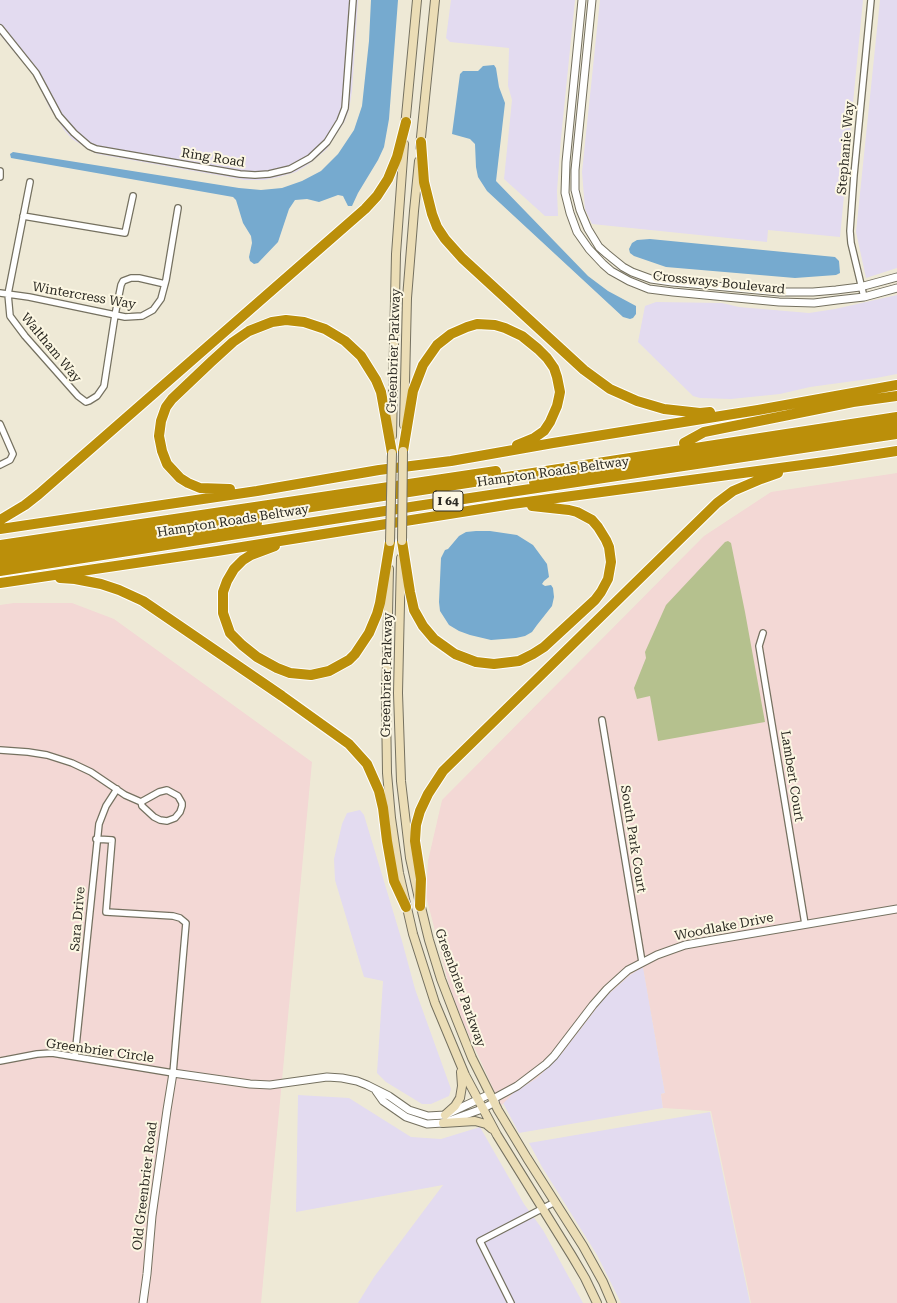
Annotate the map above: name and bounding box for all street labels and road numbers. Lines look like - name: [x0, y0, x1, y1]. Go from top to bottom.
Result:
- street label: Stephanie Way: [834, 101, 858, 195]
- street label: Ring Road: [180, 145, 246, 171]
- street label: Crossways Boulevard: [652, 268, 786, 298]
- street label: Wintercress Way: [31, 279, 137, 313]
- street label: Greenbrier Parkway: [384, 288, 404, 414]
- street label: Waltham Way: [17, 310, 85, 386]
- street label: Hampton Roads Beltway: [476, 454, 630, 490]
- road number: I 64: [433, 491, 463, 511]
- street label: Hampton Roads Beltway: [156, 501, 310, 541]
- street label: Greenbrier Parkway: [378, 612, 396, 738]
- street label: Lambert Court: [777, 729, 807, 823]
- street label: South Park Court: [617, 784, 649, 894]
- street label: Sara Drive: [67, 886, 89, 952]
- street label: Woodlake Drive: [673, 910, 775, 944]
- street label: Greenbrier Parkway: [431, 927, 489, 1049]
- street label: Greenbrier Circle: [45, 1036, 155, 1066]
- street label: Old Greenbrier Road: [129, 1121, 161, 1251]

